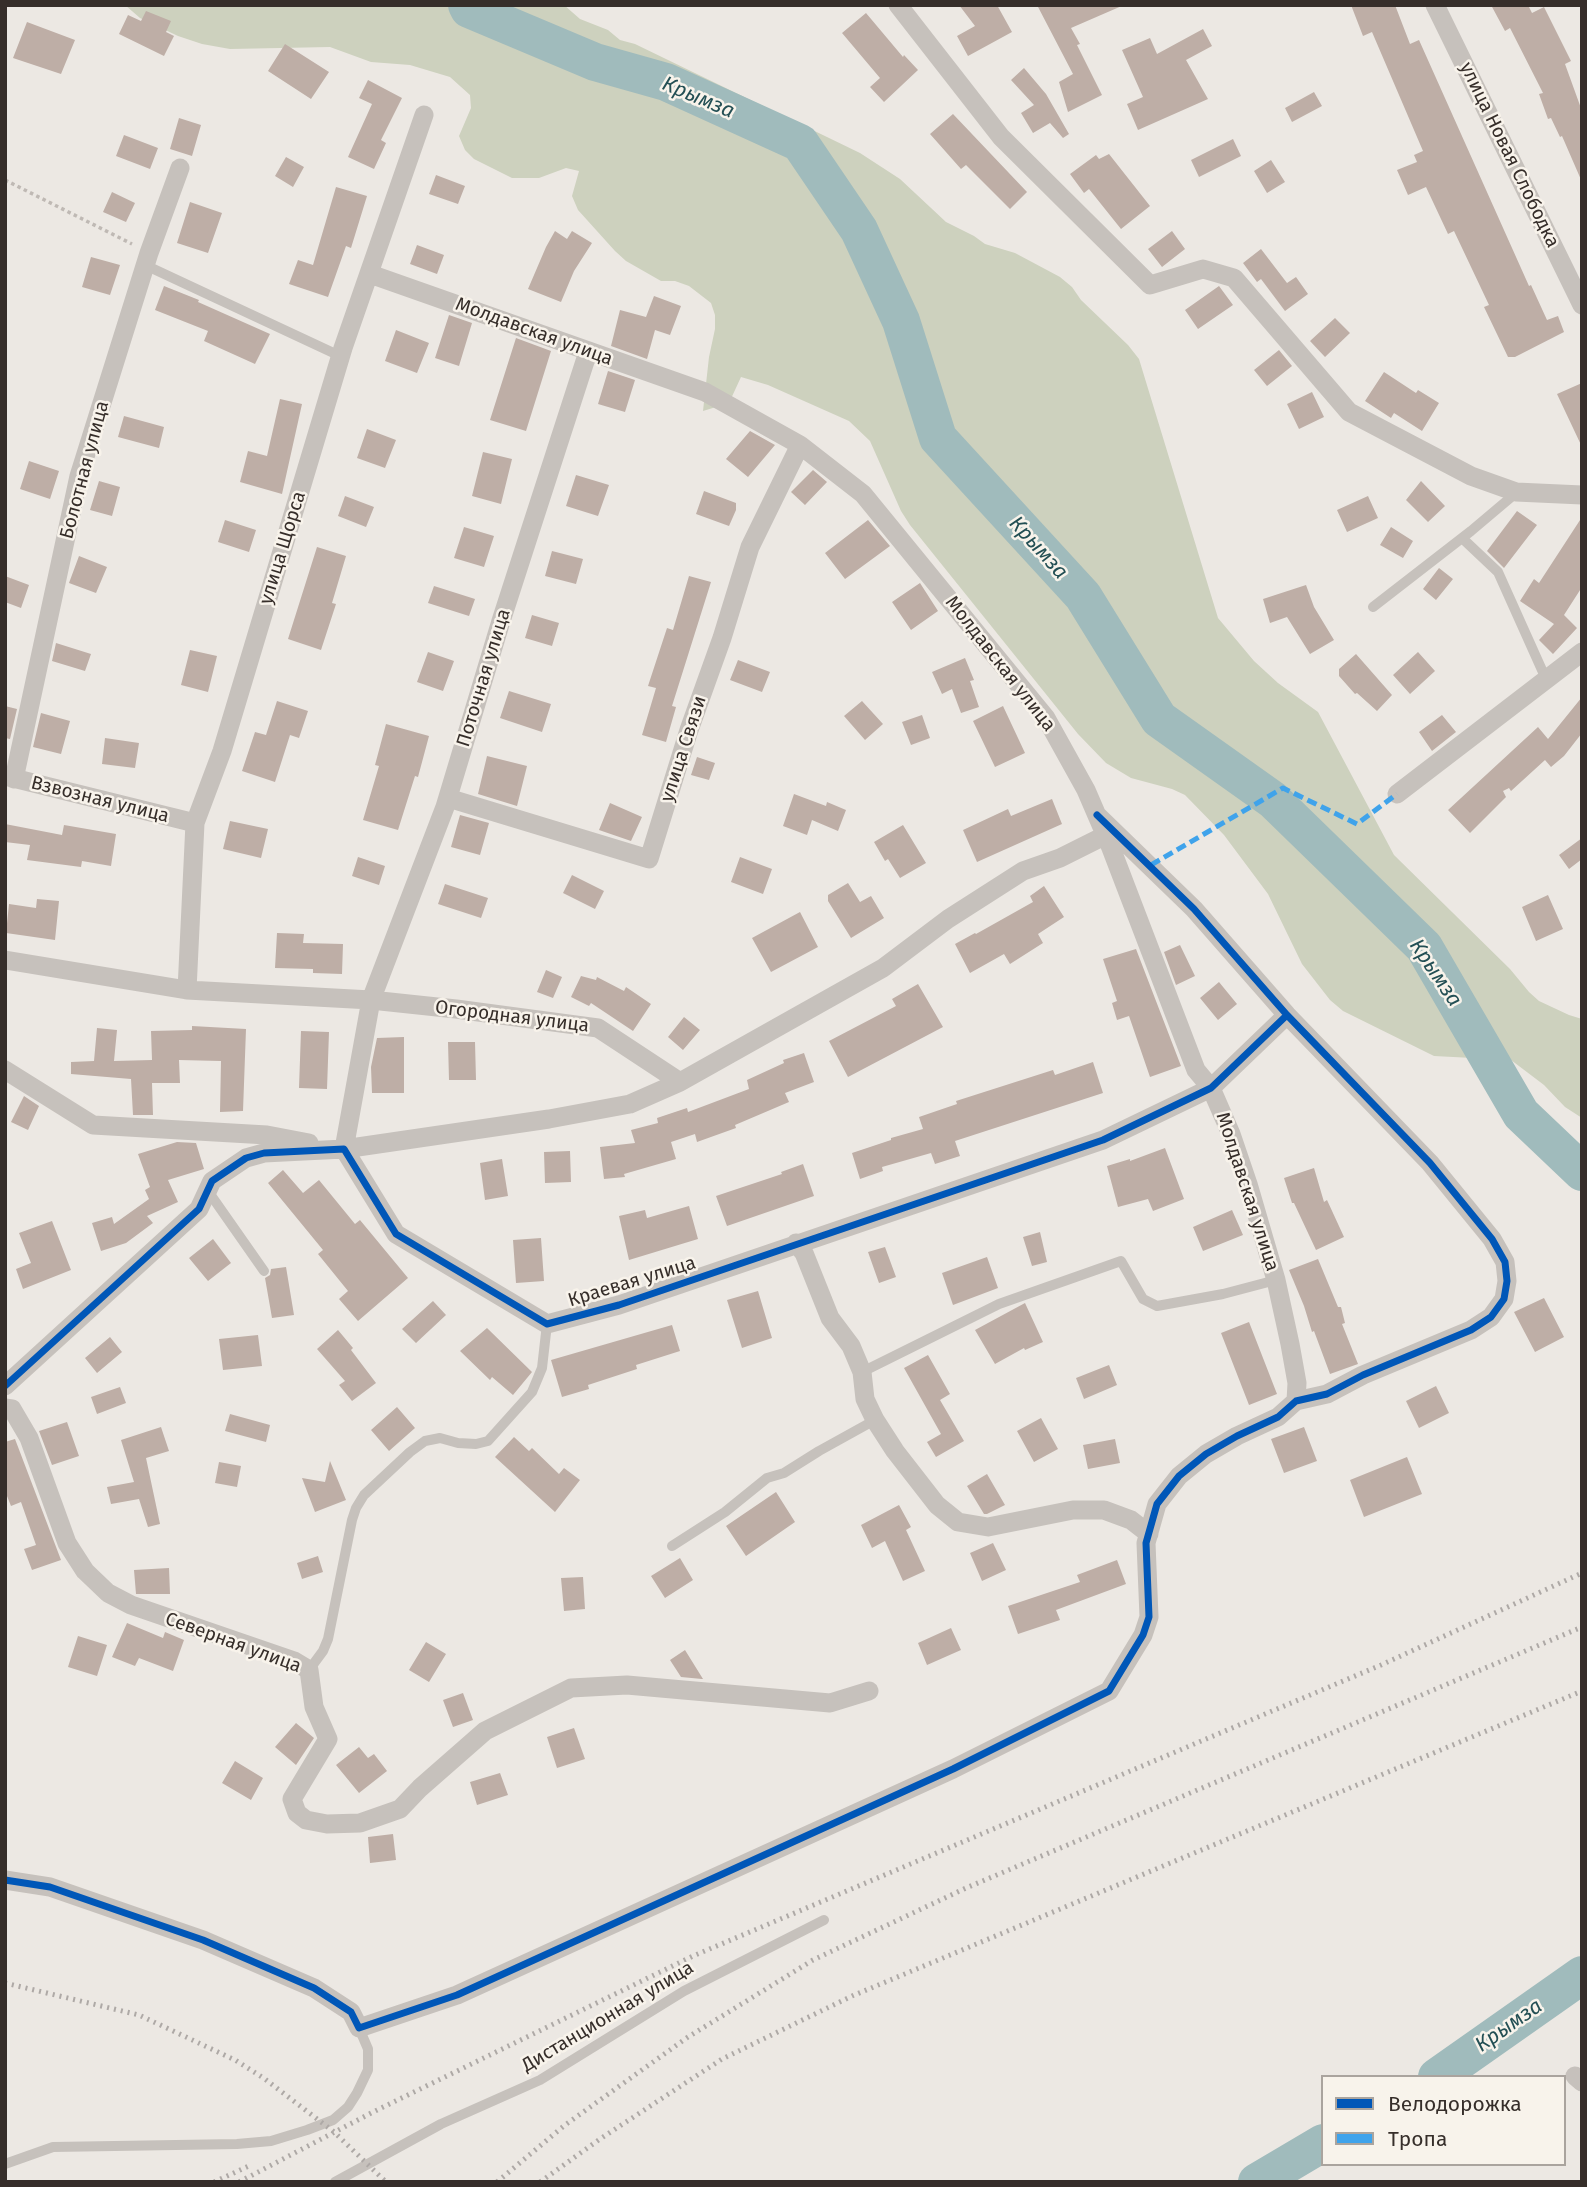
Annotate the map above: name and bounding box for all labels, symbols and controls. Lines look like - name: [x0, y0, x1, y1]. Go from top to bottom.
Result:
- street label: улица Новая Слободка: [1454, 59, 1564, 251]
- water label: Крымза: [658, 72, 738, 124]
- street label: Молдавская улица: [452, 293, 616, 371]
- street label: Болотная улица: [56, 398, 114, 542]
- street label: улица Щорса: [255, 489, 311, 607]
- water label: Крымза: [1003, 511, 1073, 585]
- street label: Молдавская улица: [940, 592, 1060, 736]
- street label: Поточная улица: [452, 606, 516, 750]
- street label: улица Связи: [656, 693, 712, 805]
- street label: Взвозная улица: [29, 772, 171, 828]
- water label: Крымза: [1403, 934, 1467, 1012]
- street label: Огородная улица: [434, 996, 590, 1038]
- street label: Молдавская улица: [1211, 1110, 1283, 1274]
- street label: Краевая улица: [565, 1252, 699, 1312]
- street label: Северная улица: [162, 1608, 304, 1678]
- street label: Дистанционная улица: [518, 1957, 698, 2077]
- water label: Крымза: [1471, 1994, 1547, 2058]
- legend: [1321, 2075, 1566, 2166]
- text: Велодорожка: [1388, 2091, 1522, 2117]
- text: Тропа: [1388, 2126, 1447, 2152]

